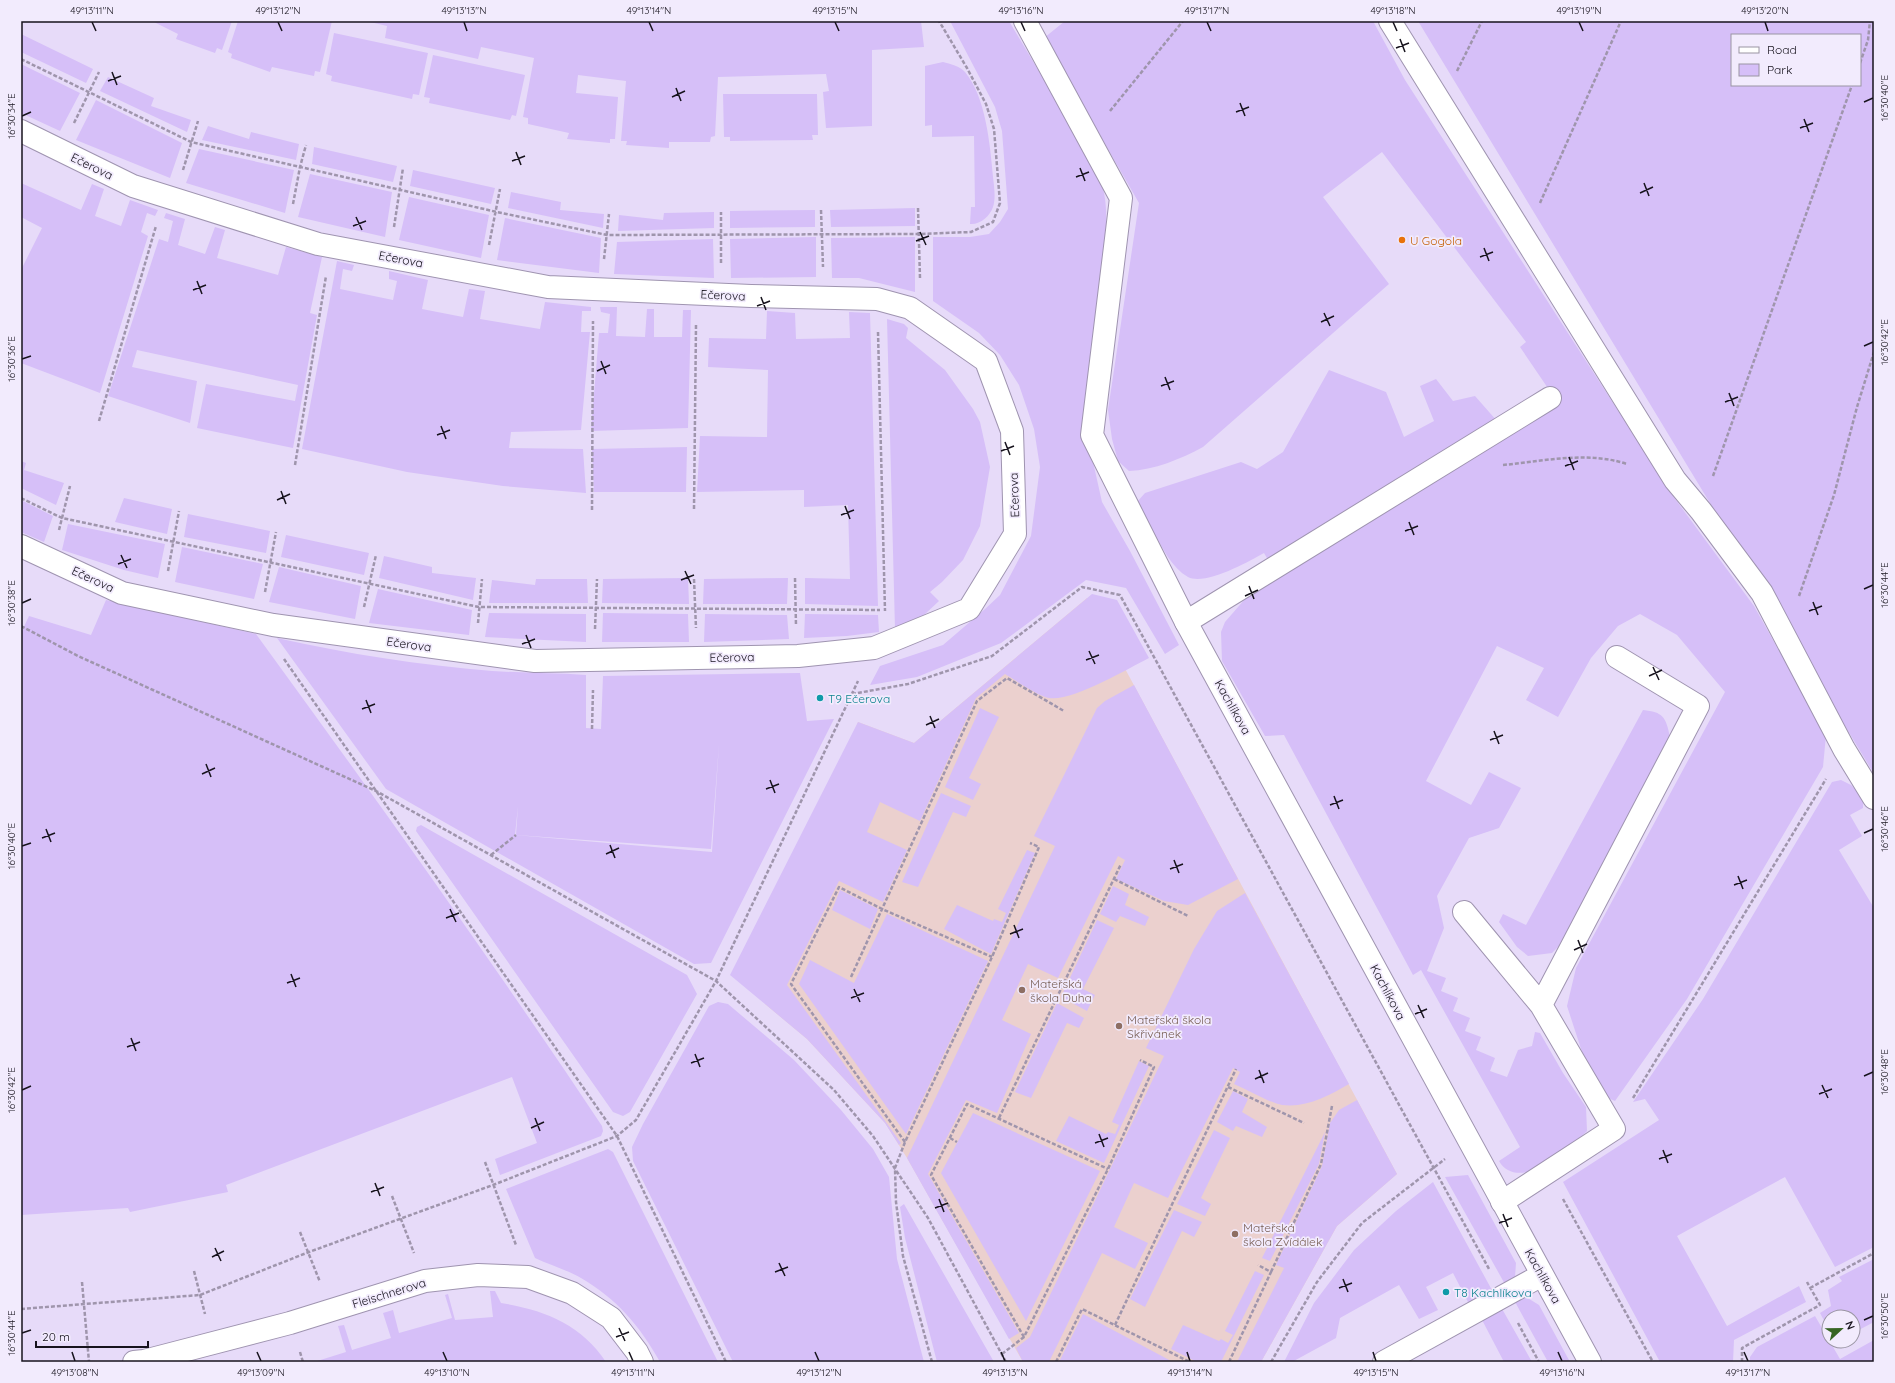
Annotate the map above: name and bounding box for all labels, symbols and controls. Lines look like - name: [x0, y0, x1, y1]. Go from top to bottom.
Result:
- text: 49°13'11"N: [70, 4, 114, 17]
- text: 49°13'12"N: [255, 4, 301, 17]
- text: 49°13'13"N: [442, 4, 486, 17]
- text: 49°13'14"N: [627, 4, 671, 17]
- text: 49°13'15"N: [812, 4, 858, 17]
- text: 49°13'16"N: [998, 4, 1044, 17]
- text: 49°13'17"N: [1185, 4, 1229, 17]
- text: 49°13'18"N: [1370, 4, 1416, 17]
- text: 49°13'19"N: [1556, 4, 1602, 17]
- text: 49°13'20"N: [1741, 4, 1789, 17]
- legend: [1731, 34, 1861, 86]
- text: Road: [1767, 42, 1797, 57]
- text: Park: [1767, 62, 1792, 77]
- text: 16°30'40"E: [1878, 75, 1891, 121]
- text: 16°30'34"E: [5, 93, 18, 139]
- street label: Ečerova: [69, 149, 115, 183]
- place label: U Gogola: [1410, 233, 1462, 248]
- marker: U Gogola: [1397, 235, 1407, 245]
- street label: Ečerova: [378, 247, 424, 271]
- street label: Ečerova: [700, 286, 746, 304]
- text: 16°30'42"E: [1878, 319, 1891, 365]
- text: 16°30'36"E: [5, 336, 18, 382]
- street label: Ečerova: [1006, 472, 1022, 518]
- text: 16°30'44"E: [1878, 562, 1891, 608]
- street label: Ečerova: [69, 563, 117, 595]
- text: 16°30'38"E: [5, 580, 18, 626]
- street label: Ečerova: [386, 633, 432, 655]
- street label: Ečerova: [709, 649, 755, 665]
- street label: Kachlíkova: [1212, 677, 1254, 737]
- place label: T9 Ečerova: [828, 691, 890, 706]
- marker: T9 Ečerova: [815, 693, 825, 703]
- text: 16°30'46"E: [1878, 806, 1891, 852]
- text: 16°30'40"E: [5, 823, 18, 869]
- street label: Kachlíkova: [1367, 962, 1409, 1022]
- place label: Mateřská škola Duha: [1030, 976, 1092, 1005]
- marker: Mateřská škola Duha: [1017, 985, 1027, 995]
- place label: Mateřská škola Skřivánek: [1127, 1012, 1211, 1041]
- marker: Mateřská škola Skřivánek: [1114, 1021, 1124, 1031]
- text: 16°30'48"E: [1878, 1049, 1891, 1095]
- text: 16°30'42"E: [5, 1067, 18, 1113]
- place label: Mateřská škola Zvídálek: [1243, 1220, 1322, 1249]
- marker: Mateřská škola Zvídálek: [1230, 1229, 1240, 1239]
- street label: Kachlíkova: [1522, 1246, 1564, 1306]
- street label: Fleischnerova: [350, 1275, 428, 1311]
- place label: T8 Kachlíkova: [1454, 1285, 1532, 1300]
- marker: T8 Kachlíkova: [1441, 1287, 1451, 1297]
- text: 16°30'50"E: [1878, 1292, 1891, 1339]
- north arrow: [1821, 1309, 1861, 1349]
- text: 16°30'44"E: [5, 1310, 18, 1356]
- text: N: [1842, 1319, 1858, 1332]
- scale bar: [36, 1323, 148, 1349]
- text: 20 m: [42, 1329, 70, 1344]
- text: 49°13'08"N: [51, 1366, 99, 1379]
- text: 49°13'09"N: [237, 1366, 285, 1379]
- text: 49°13'10"N: [424, 1366, 470, 1379]
- text: 49°13'11"N: [611, 1366, 655, 1379]
- text: 49°13'12"N: [796, 1366, 842, 1379]
- text: 49°13'13"N: [983, 1366, 1027, 1379]
- text: 49°13'14"N: [1168, 1366, 1212, 1379]
- text: 49°13'15"N: [1353, 1366, 1399, 1379]
- text: 49°13'16"N: [1539, 1366, 1585, 1379]
- text: 49°13'17"N: [1726, 1366, 1770, 1379]

